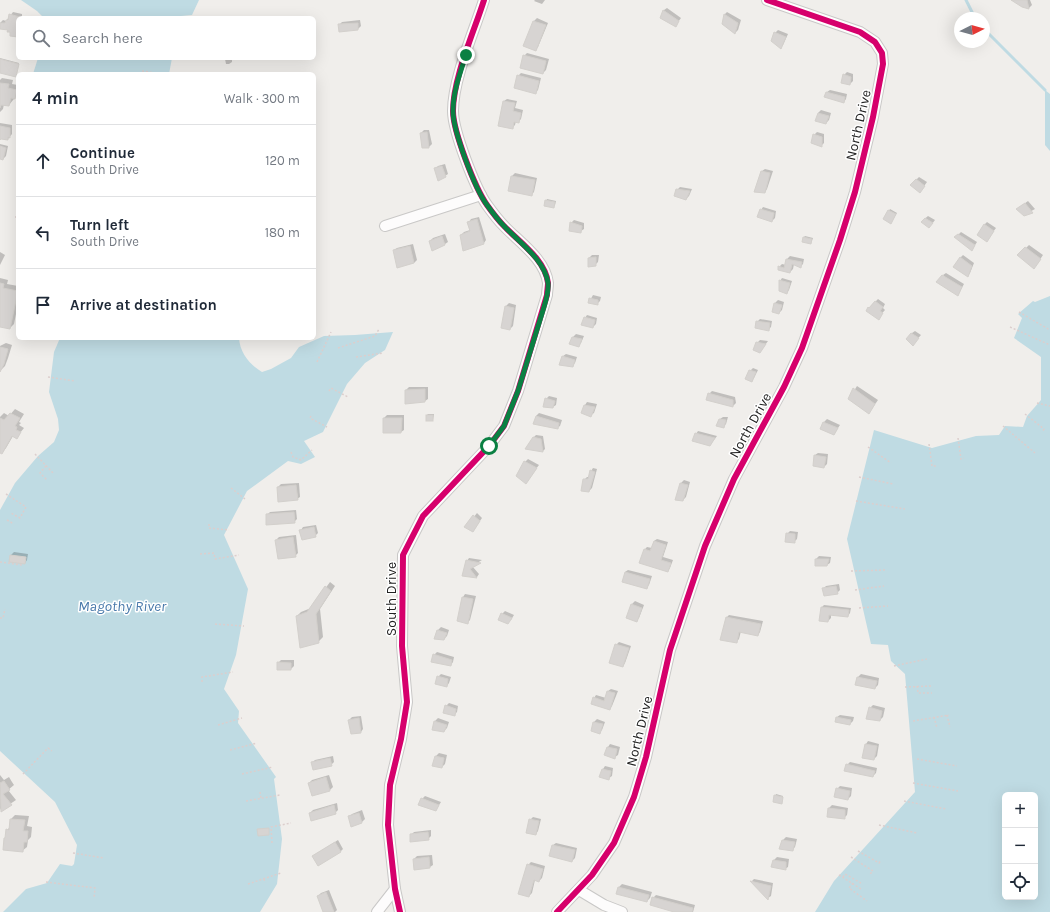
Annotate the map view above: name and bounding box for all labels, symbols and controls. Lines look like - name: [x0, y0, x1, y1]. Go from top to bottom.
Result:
- north arrow: [954, 12, 990, 48]
- search box: [16, 16, 316, 60]
- icon: search: [30, 27, 52, 49]
- text: Search here: [62, 29, 143, 47]
- route end: [457, 46, 475, 64]
- text: 4 min: [32, 88, 79, 108]
- street label: North Drive: [842, 88, 875, 162]
- text: Walk · 300 m: [224, 91, 300, 106]
- text: Continue: [70, 144, 135, 162]
- icon: ahead: [32, 150, 54, 172]
- text: 120 m: [265, 153, 300, 168]
- text: South Drive: [70, 162, 139, 177]
- text: Turn left: [70, 216, 129, 234]
- icon: left: [32, 222, 54, 244]
- text: 180 m: [265, 225, 300, 240]
- text: South Drive: [70, 234, 139, 249]
- icon: arrive: [32, 294, 54, 316]
- text: Arrive at destination: [70, 296, 217, 314]
- street label: North Drive: [726, 390, 775, 461]
- route start: [480, 437, 498, 455]
- street label: South Drive: [383, 562, 400, 636]
- water label: Magothy River: [78, 597, 167, 615]
- street label: North Drive: [623, 694, 656, 768]
- map controls: [1002, 792, 1038, 900]
- button: +: [1002, 792, 1038, 828]
- button: −: [1002, 828, 1038, 864]
- button: locate: [1002, 864, 1038, 900]

